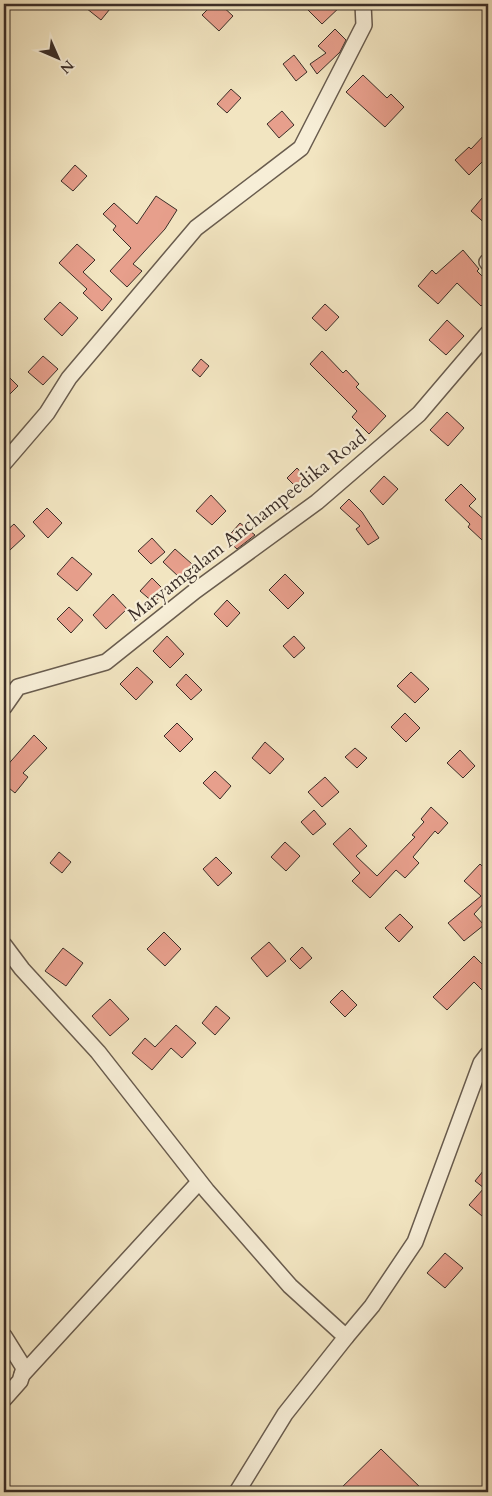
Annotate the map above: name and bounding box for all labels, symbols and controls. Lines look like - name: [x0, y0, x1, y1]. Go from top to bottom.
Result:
- north arrow: [32, 32, 82, 82]
- text: N: [56, 56, 78, 78]
- street label: Maryamgalam Anchampeedika Road: [122, 425, 372, 627]

